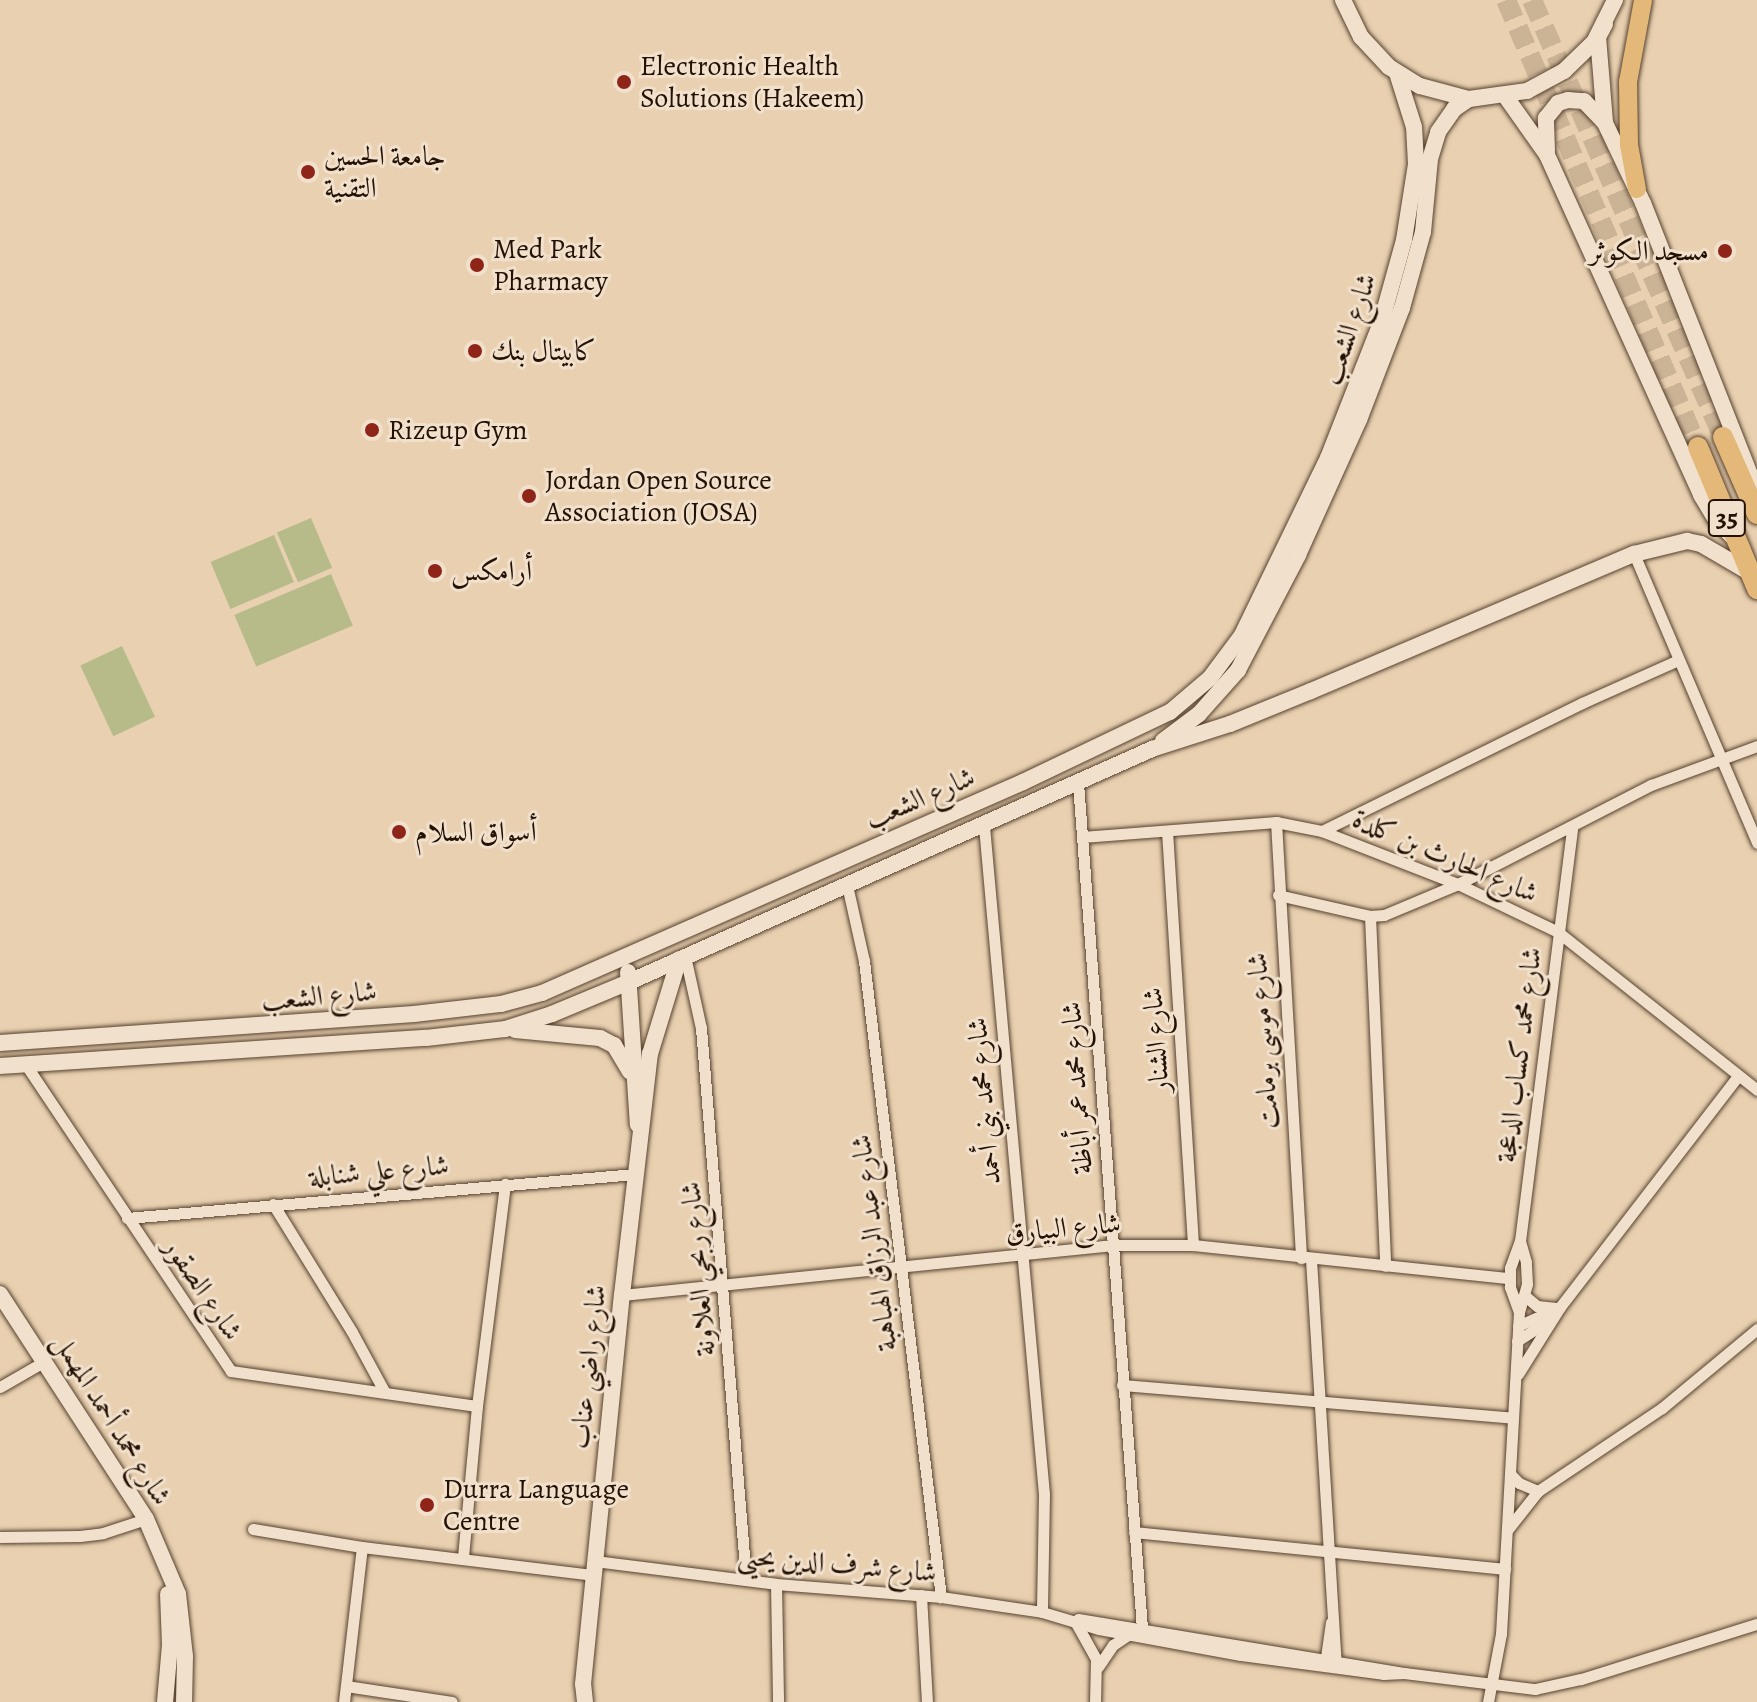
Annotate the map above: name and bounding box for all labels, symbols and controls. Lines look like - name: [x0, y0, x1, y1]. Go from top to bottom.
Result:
- place label: Electronic Health Solutions (Hakeem): [640, 49, 864, 115]
- marker: Electronic Health Solutions (Hakeem): [615, 73, 633, 91]
- place label: جامعة الحسين التقنية: [324, 139, 446, 205]
- marker: جامعة الحسين التقنية: [299, 163, 317, 181]
- place label: Med Park Pharmacy: [493, 232, 608, 298]
- place label: مسجد الكوثر: [1589, 234, 1709, 268]
- marker: مسجد الكوثر: [1716, 242, 1734, 260]
- marker: Med Park Pharmacy: [468, 256, 486, 274]
- street label: شارع الشعب: [1314, 269, 1384, 389]
- place label: كابيتال بنك: [491, 334, 596, 368]
- marker: كابيتال بنك: [466, 342, 484, 360]
- place label: Rizeup Gym: [388, 413, 528, 447]
- marker: Rizeup Gym: [363, 421, 381, 439]
- place label: Jordan Open Source Association (JOSA): [545, 463, 772, 529]
- marker: Jordan Open Source Association (JOSA): [520, 487, 538, 505]
- road number: 35: [1707, 496, 1747, 540]
- place label: أرامكس: [451, 554, 532, 588]
- marker: أرامكس: [426, 562, 444, 580]
- street label: شارع الشعب: [860, 760, 980, 836]
- street label: شارع الحارث بن كلدة: [1347, 802, 1543, 910]
- place label: أسواق السلام: [415, 815, 537, 849]
- marker: أسواق السلام: [390, 823, 408, 841]
- street label: شارع محمد كساب الدعجة: [1489, 945, 1549, 1165]
- street label: شارع موسى برمامت: [1240, 952, 1286, 1130]
- street label: شارع الشعب: [260, 974, 378, 1018]
- street label: شارع الشنار: [1136, 986, 1176, 1094]
- street label: شارع محمد عمر أباظة: [1054, 1001, 1100, 1175]
- street label: شارع محمد بني أحمد: [960, 1016, 1008, 1186]
- street label: شارع عبد الرزاق الهباهبة: [844, 1133, 904, 1353]
- street label: شارع علي شنابلة: [308, 1148, 450, 1194]
- street label: شارع ربحي العلاونة: [674, 1180, 722, 1358]
- street label: شارع البيارق: [1004, 1206, 1122, 1250]
- street label: شارع الصقور: [156, 1231, 250, 1347]
- street label: شارع راضي عناب: [563, 1283, 613, 1451]
- street label: شارع محمد أحمد المهمل: [46, 1327, 178, 1511]
- place label: Durra Language Centre: [443, 1472, 629, 1538]
- marker: Durra Language Centre: [418, 1496, 436, 1514]
- street label: شارع شرف الدين يحيى: [736, 1539, 938, 1589]

